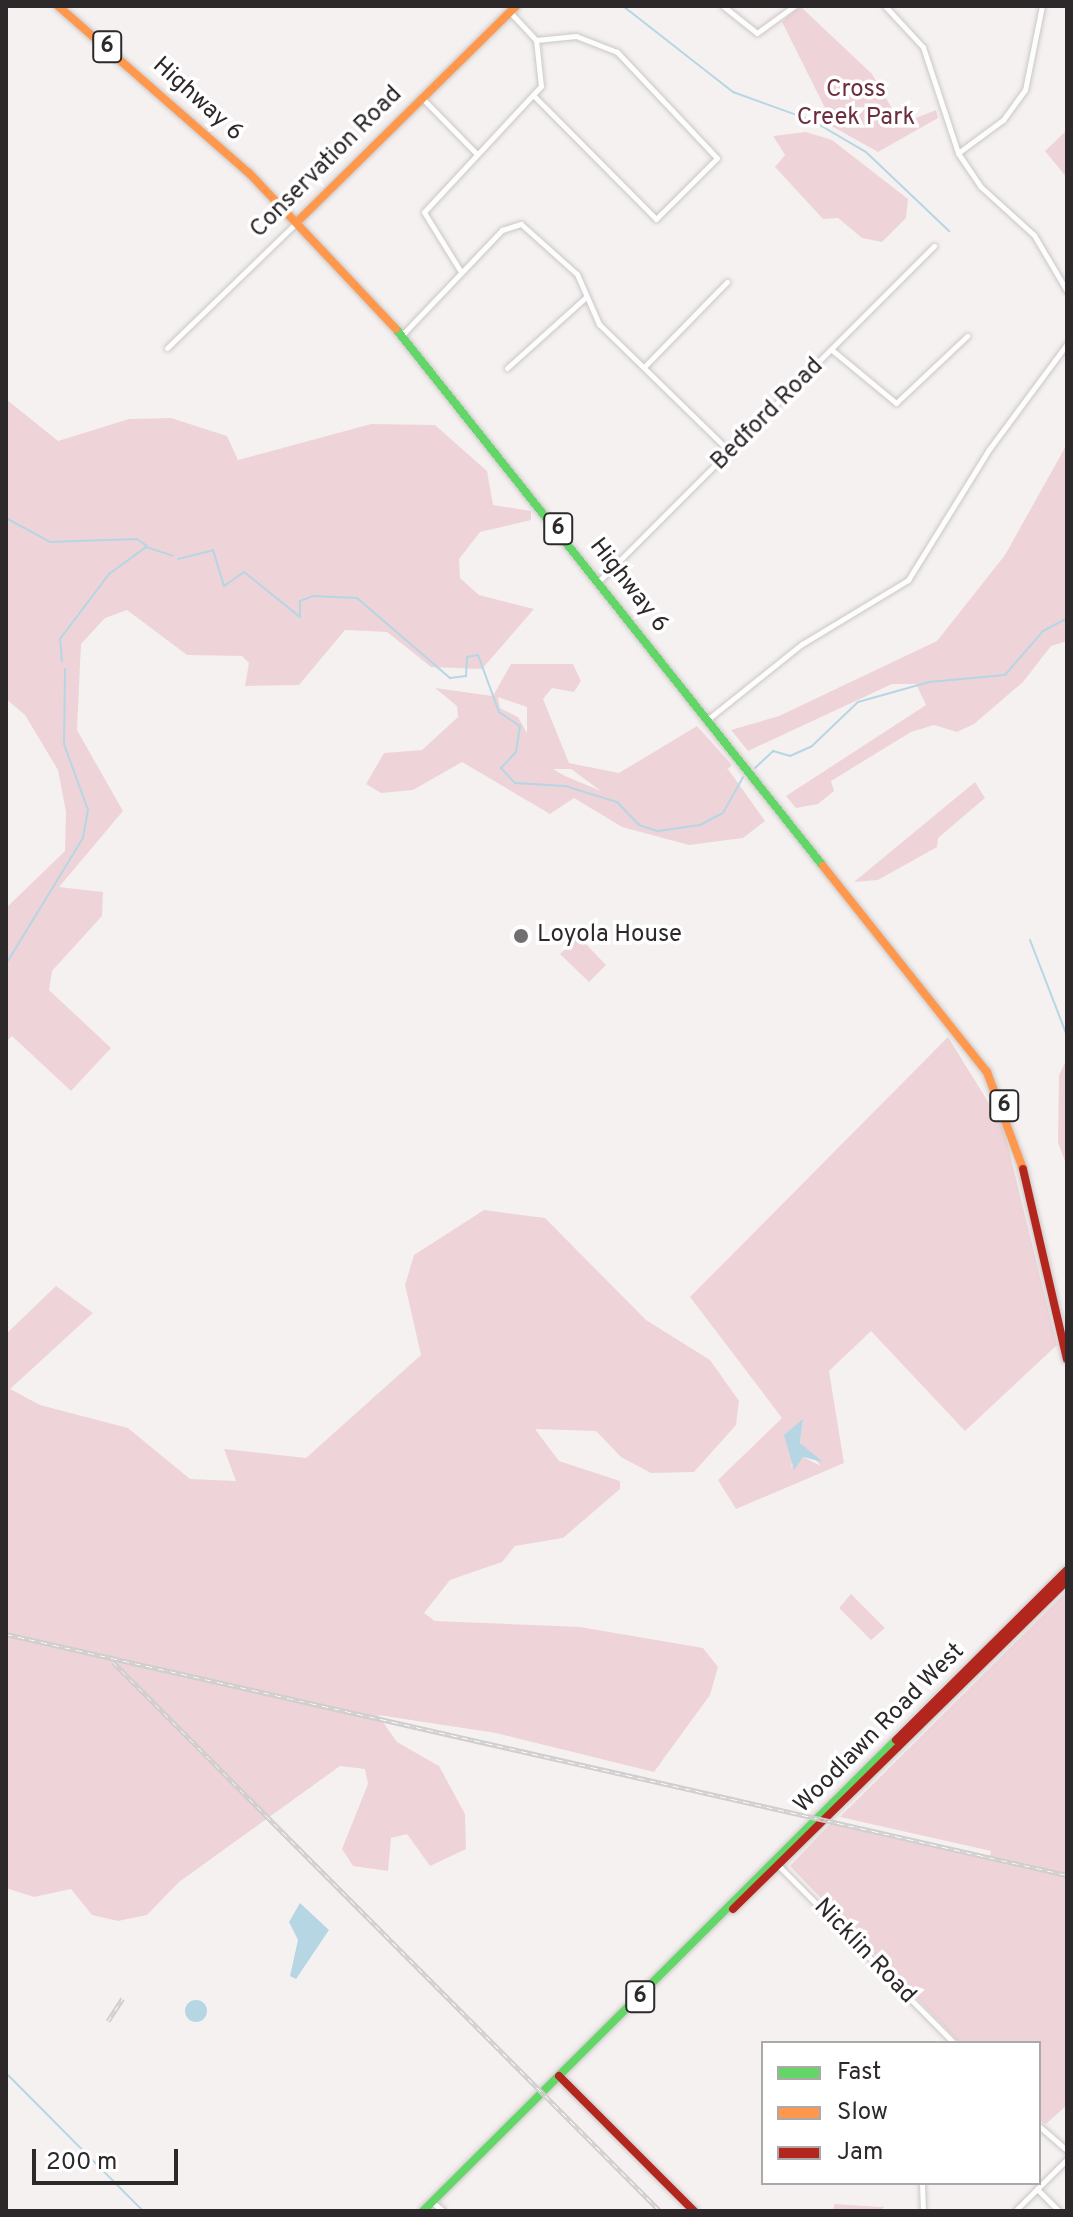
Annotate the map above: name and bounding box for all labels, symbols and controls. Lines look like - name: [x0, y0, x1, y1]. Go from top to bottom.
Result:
- road number: 6: [91, 29, 123, 65]
- street label: Highway 6: [146, 52, 248, 148]
- park label: Cross Creek Park: [797, 77, 915, 133]
- street label: Conservation Road: [245, 81, 409, 245]
- street label: Bedford Road: [706, 353, 830, 477]
- road number: 6: [542, 511, 574, 547]
- street label: Highway 6: [582, 533, 674, 639]
- place label: Loyola House: [537, 922, 682, 950]
- marker: Loyola House: [512, 927, 530, 945]
- road number: 6: [988, 1088, 1020, 1124]
- street label: Woodlawn Road West: [789, 1638, 971, 1820]
- street label: Nicklin Road: [807, 1893, 921, 2011]
- road number: 6: [624, 1979, 656, 2015]
- legend: [761, 2041, 1041, 2185]
- text: Fast: [837, 2058, 881, 2088]
- text: Slow: [837, 2098, 888, 2128]
- scale bar: [36, 2133, 182, 2183]
- text: Jam: [837, 2138, 883, 2168]
- text: 200 m: [46, 2148, 117, 2178]

